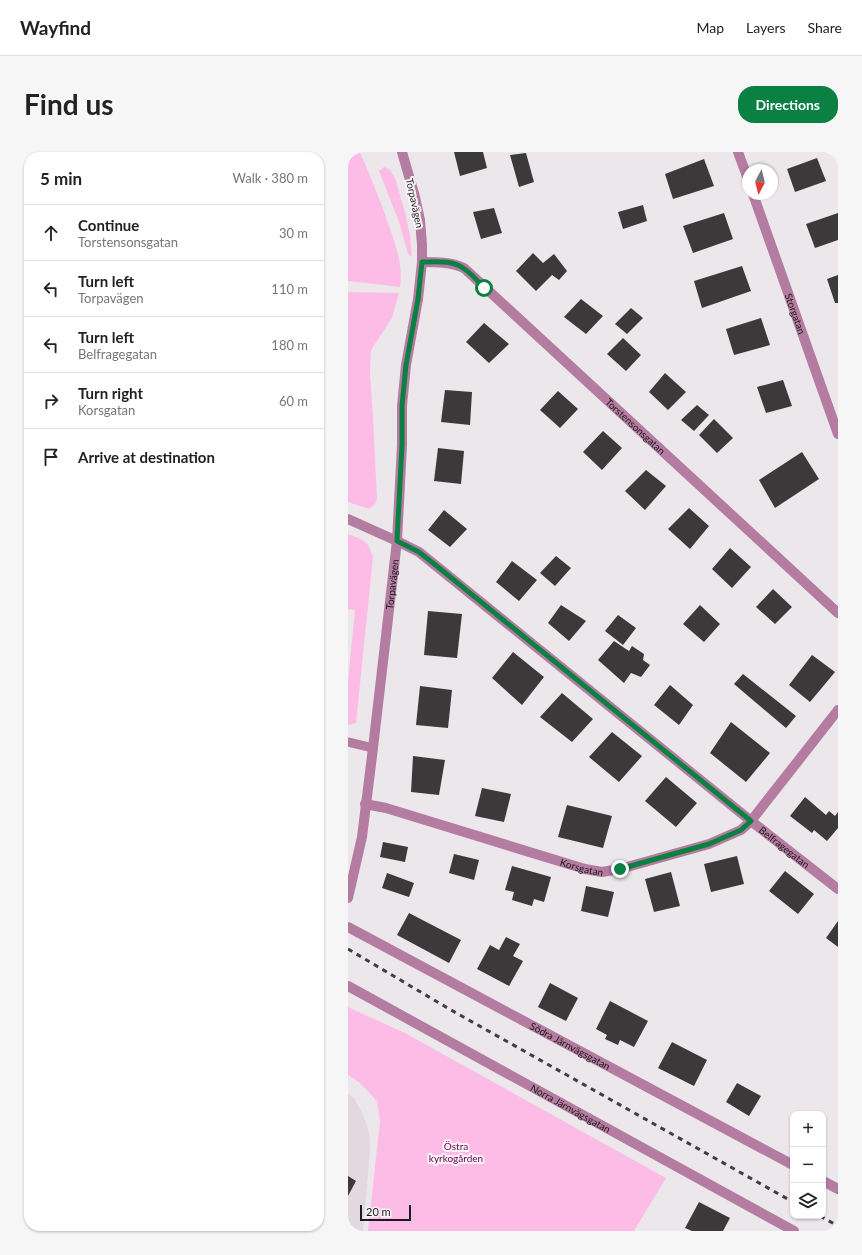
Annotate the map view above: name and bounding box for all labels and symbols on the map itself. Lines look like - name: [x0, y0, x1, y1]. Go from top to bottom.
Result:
- north arrow: [742, 164, 778, 200]
- street label: Torpavägen: [404, 177, 426, 229]
- route start: [475, 279, 493, 297]
- street label: Storgatan: [783, 292, 808, 336]
- street label: Torstensonsgatan: [603, 396, 668, 457]
- street label: Torpavägen: [383, 559, 401, 610]
- street label: Belfragegatan: [757, 824, 812, 871]
- street label: Korsgatan: [559, 856, 604, 878]
- route end: [611, 860, 629, 878]
- street label: Södra Järnvägsgatan: [528, 1019, 613, 1072]
- street label: Norra Järnvägsgatan: [528, 1081, 613, 1135]
- park label: Östra kyrkogården: [429, 1140, 483, 1164]
- scale bar: [360, 1203, 411, 1222]

